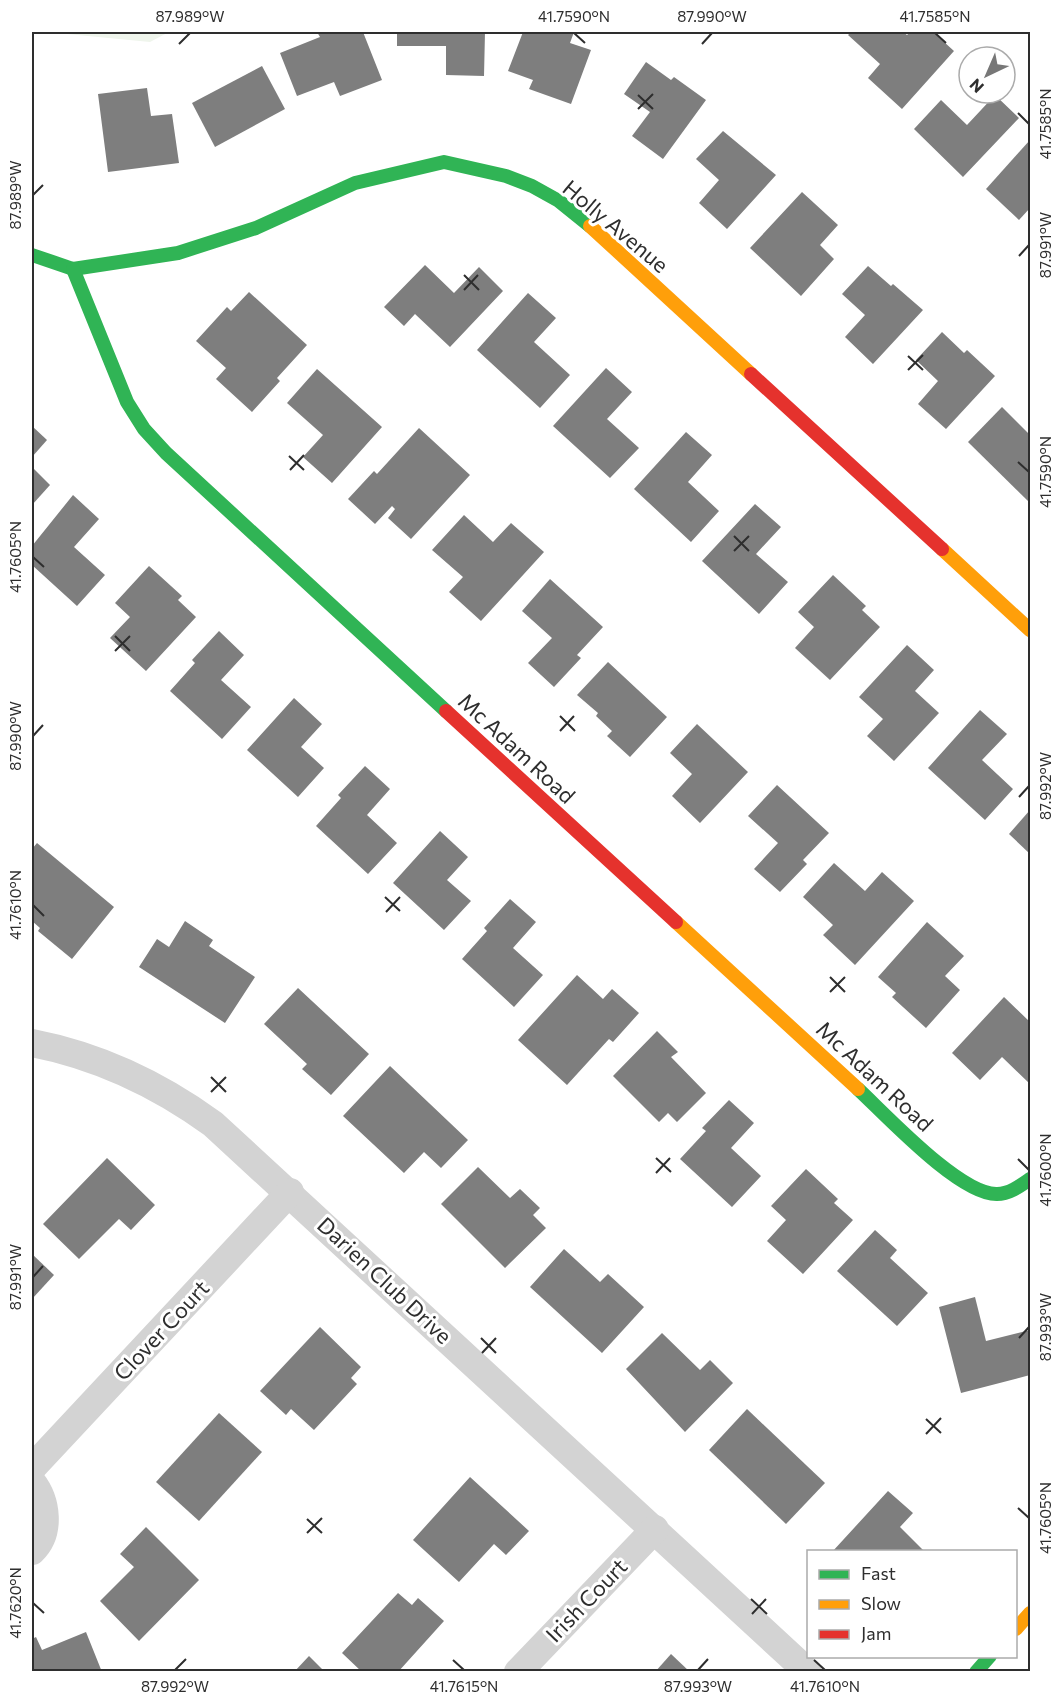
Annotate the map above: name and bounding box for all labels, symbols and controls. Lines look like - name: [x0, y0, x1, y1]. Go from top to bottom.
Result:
- text: 87.989°W: [156, 7, 224, 25]
- text: 41.7590°N: [538, 7, 610, 25]
- text: 87.990°W: [677, 7, 747, 25]
- text: 41.7585°N: [900, 7, 970, 25]
- north arrow: [957, 45, 1017, 105]
- text: N: [965, 75, 987, 97]
- text: 41.7585°N: [1036, 89, 1054, 159]
- text: 87.989°W: [6, 161, 24, 229]
- street label: Holly Avenue: [558, 174, 674, 278]
- text: 87.991°W: [1036, 212, 1054, 278]
- text: 41.7590°N: [1036, 436, 1054, 508]
- text: 41.7605°N: [6, 521, 24, 593]
- street label: Mc Adam Road: [453, 687, 581, 809]
- text: 87.990°W: [6, 701, 24, 771]
- text: 87.992°W: [1036, 752, 1054, 820]
- text: 41.7610°N: [6, 870, 24, 940]
- street label: Mc Adam Road: [811, 1015, 939, 1137]
- text: 41.7600°N: [1036, 1133, 1054, 1207]
- street label: Darien Club Drive: [312, 1211, 458, 1349]
- text: 87.991°W: [6, 1244, 24, 1310]
- street label: Clover Court: [108, 1274, 214, 1386]
- text: 87.993°W: [1036, 1293, 1054, 1361]
- text: 41.7605°N: [1036, 1482, 1054, 1554]
- legend: [807, 1550, 1017, 1658]
- street label: Irish Court: [540, 1553, 632, 1647]
- text: Fast: [861, 1562, 896, 1584]
- text: 41.7620°N: [6, 1567, 24, 1639]
- text: Slow: [861, 1592, 901, 1614]
- text: Jam: [861, 1622, 891, 1644]
- text: 87.992°W: [141, 1677, 209, 1695]
- text: 41.7615°N: [430, 1677, 498, 1695]
- text: 87.993°W: [664, 1677, 732, 1695]
- text: 41.7610°N: [790, 1677, 860, 1695]

